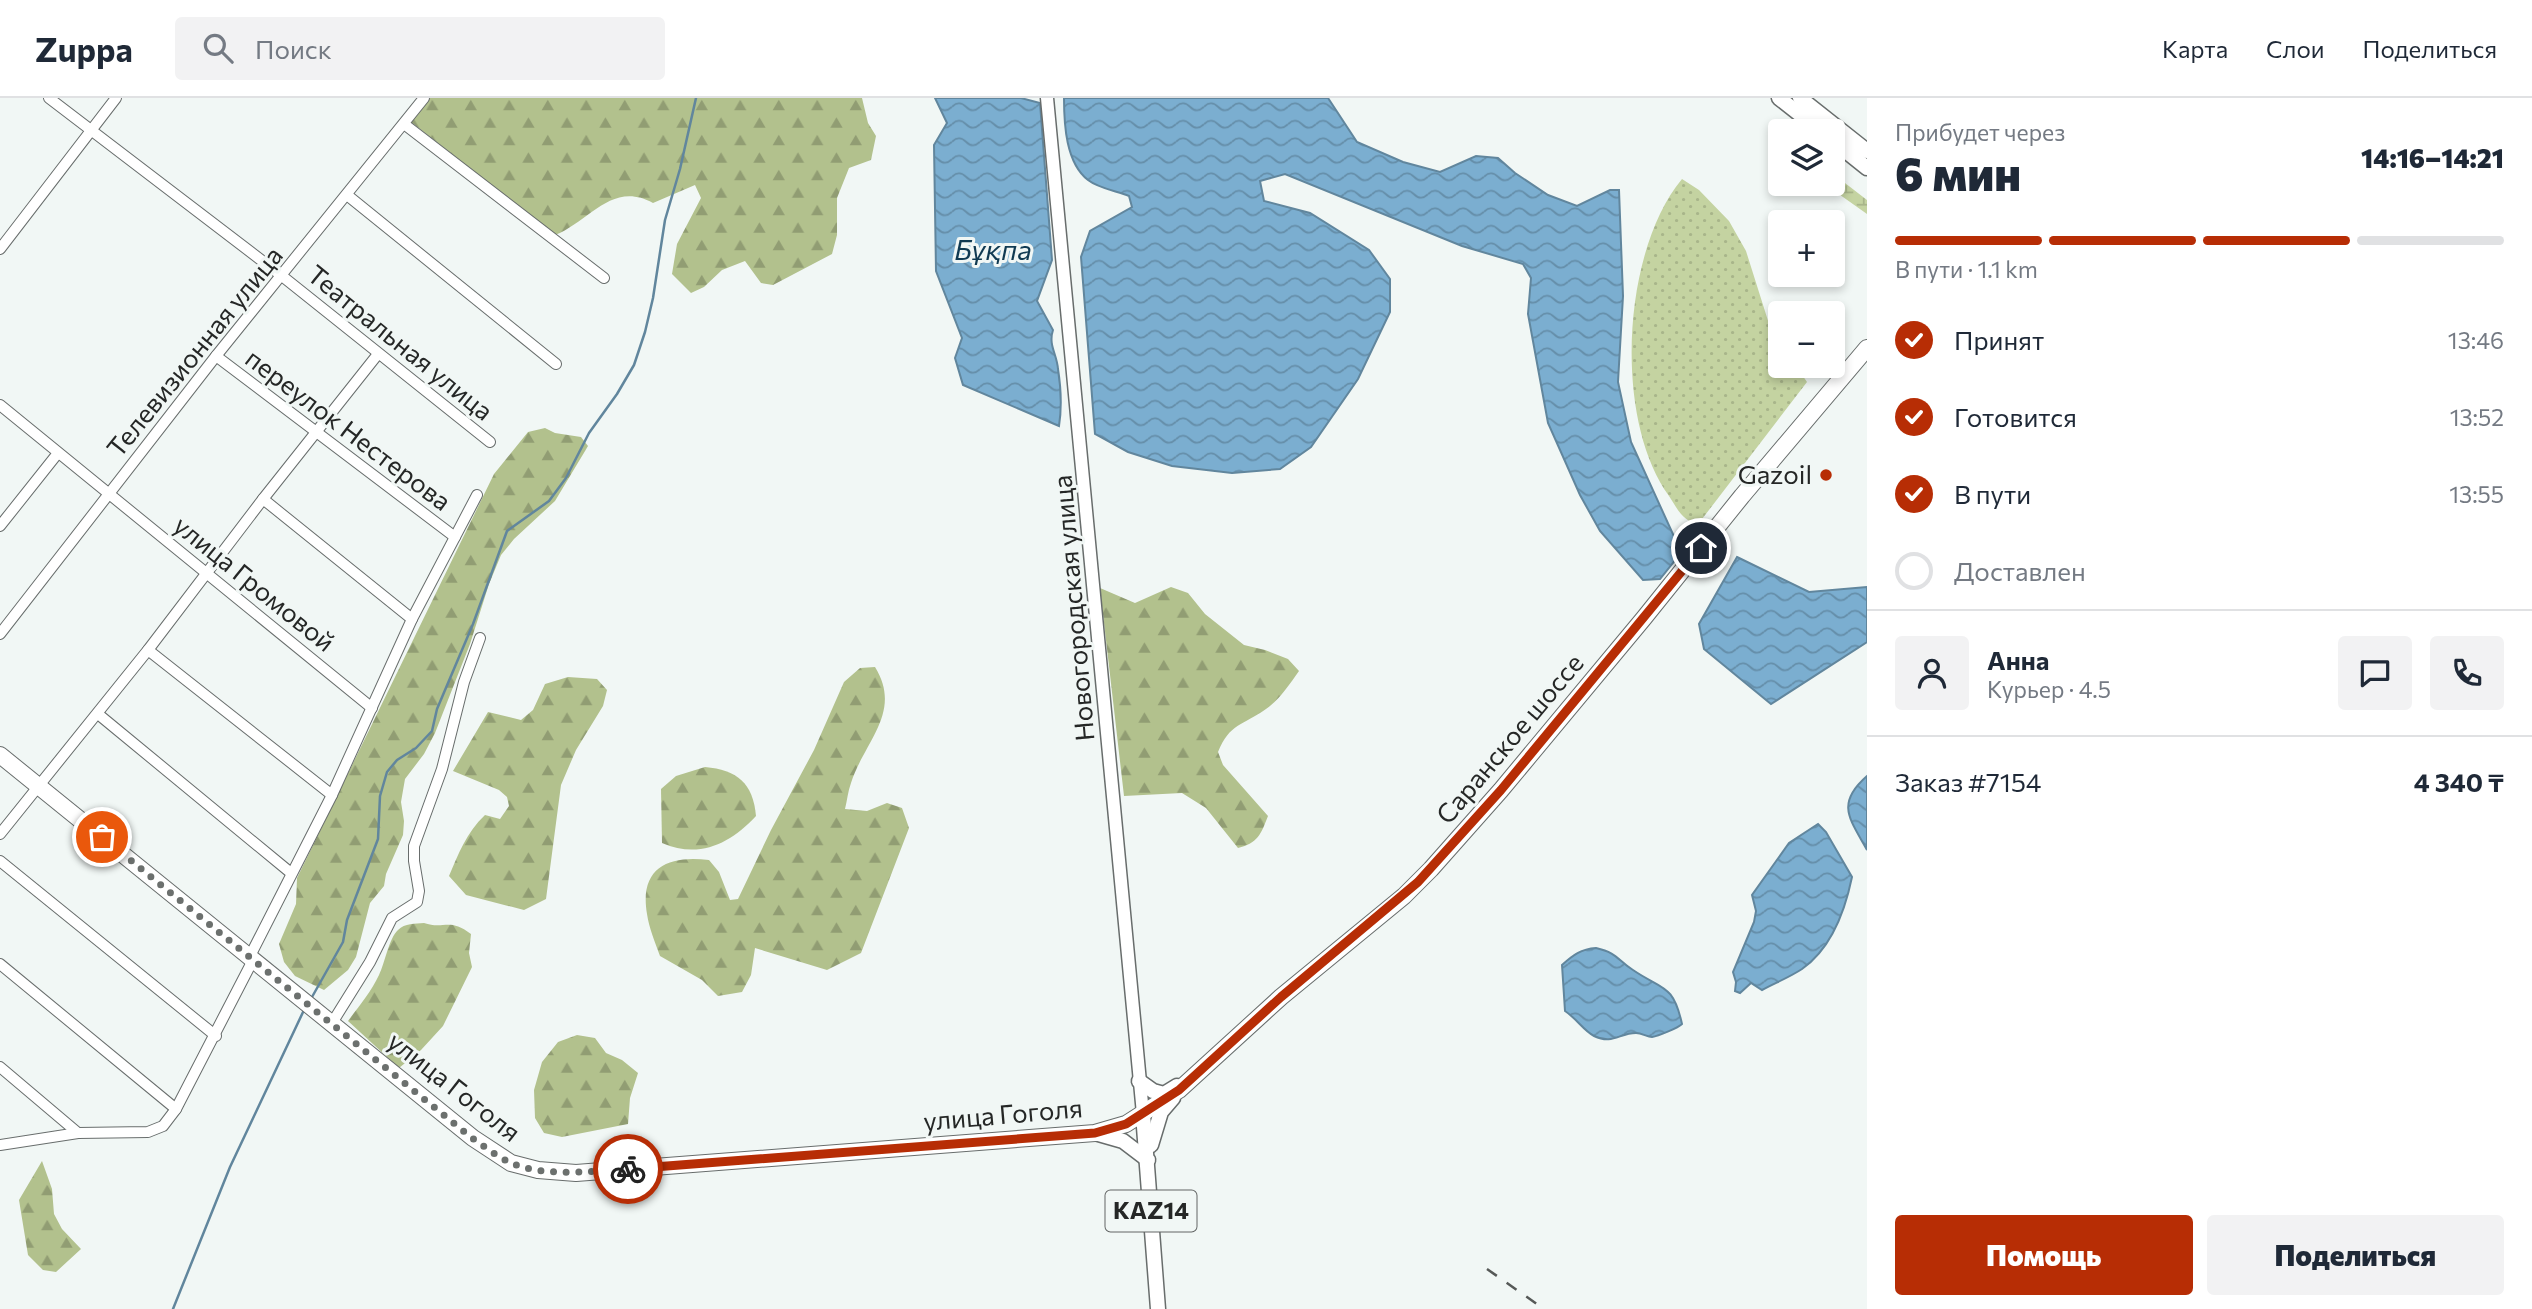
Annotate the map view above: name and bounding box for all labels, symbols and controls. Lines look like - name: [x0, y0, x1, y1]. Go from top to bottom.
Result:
- search box: [175, 17, 665, 80]
- text: Zuppa: [35, 28, 133, 69]
- icon: search: [199, 29, 237, 67]
- text: Поиск: [255, 33, 332, 64]
- text: Карта: [2162, 34, 2228, 63]
- text: Слои: [2266, 34, 2324, 63]
- text: Поделиться: [2362, 34, 2497, 63]
- text: Прибудет через: [1895, 118, 2065, 146]
- map controls: [1768, 119, 1845, 378]
- button: layers: [1768, 119, 1845, 196]
- text: 14:16–14:21: [2361, 142, 2504, 173]
- text: 6 мин: [1895, 144, 2021, 200]
- button: +: [1768, 210, 1845, 287]
- water label: Бұқпа: [954, 232, 1032, 266]
- street label: Телевизионная улица: [99, 240, 288, 462]
- text: В пути · 1.1 km: [1895, 255, 2038, 283]
- street label: Театральная улица: [302, 258, 500, 426]
- button: −: [1768, 301, 1845, 378]
- icon: check: [1895, 321, 1933, 359]
- text: Принят: [1954, 324, 2044, 355]
- text: 13:46: [2448, 326, 2504, 354]
- street label: переулок Нестерова: [240, 342, 458, 516]
- icon: check: [1895, 398, 1933, 436]
- text: Готовится: [1954, 401, 2077, 432]
- text: 13:52: [2450, 403, 2504, 431]
- place label: Gazoil: [1738, 458, 1812, 489]
- marker: Gazoil: [1818, 467, 1834, 483]
- street label: Новогородская улица: [1045, 474, 1100, 742]
- icon: check: [1895, 475, 1933, 513]
- text: В пути: [1954, 478, 2031, 509]
- text: 13:55: [2449, 480, 2504, 508]
- street label: улица Громовой: [168, 509, 341, 657]
- pin: [1671, 518, 1731, 578]
- icon: home: [1682, 529, 1720, 567]
- text: Доставлен: [1954, 555, 2086, 586]
- button: person: [1895, 636, 1969, 710]
- button: chat: [2338, 636, 2412, 710]
- button: phone: [2430, 636, 2504, 710]
- text: Анна: [1987, 644, 2049, 675]
- street label: Саранское шоссе: [1429, 647, 1589, 829]
- text: Курьер · 4.5: [1987, 675, 2111, 703]
- text: Заказ #7154: [1895, 766, 2041, 797]
- text: 4 340 ₸: [2414, 766, 2504, 797]
- pin: [72, 807, 132, 867]
- icon: bag: [83, 818, 121, 856]
- street label: улица Гоголя: [383, 1024, 527, 1147]
- street label: улица Гоголя: [922, 1091, 1084, 1136]
- courier: [593, 1134, 663, 1204]
- icon: bike: [609, 1150, 647, 1188]
- road number: KAZ14: [1106, 1190, 1196, 1232]
- button: Помощь: [1895, 1215, 2193, 1295]
- button: Поделиться: [2207, 1215, 2504, 1295]

